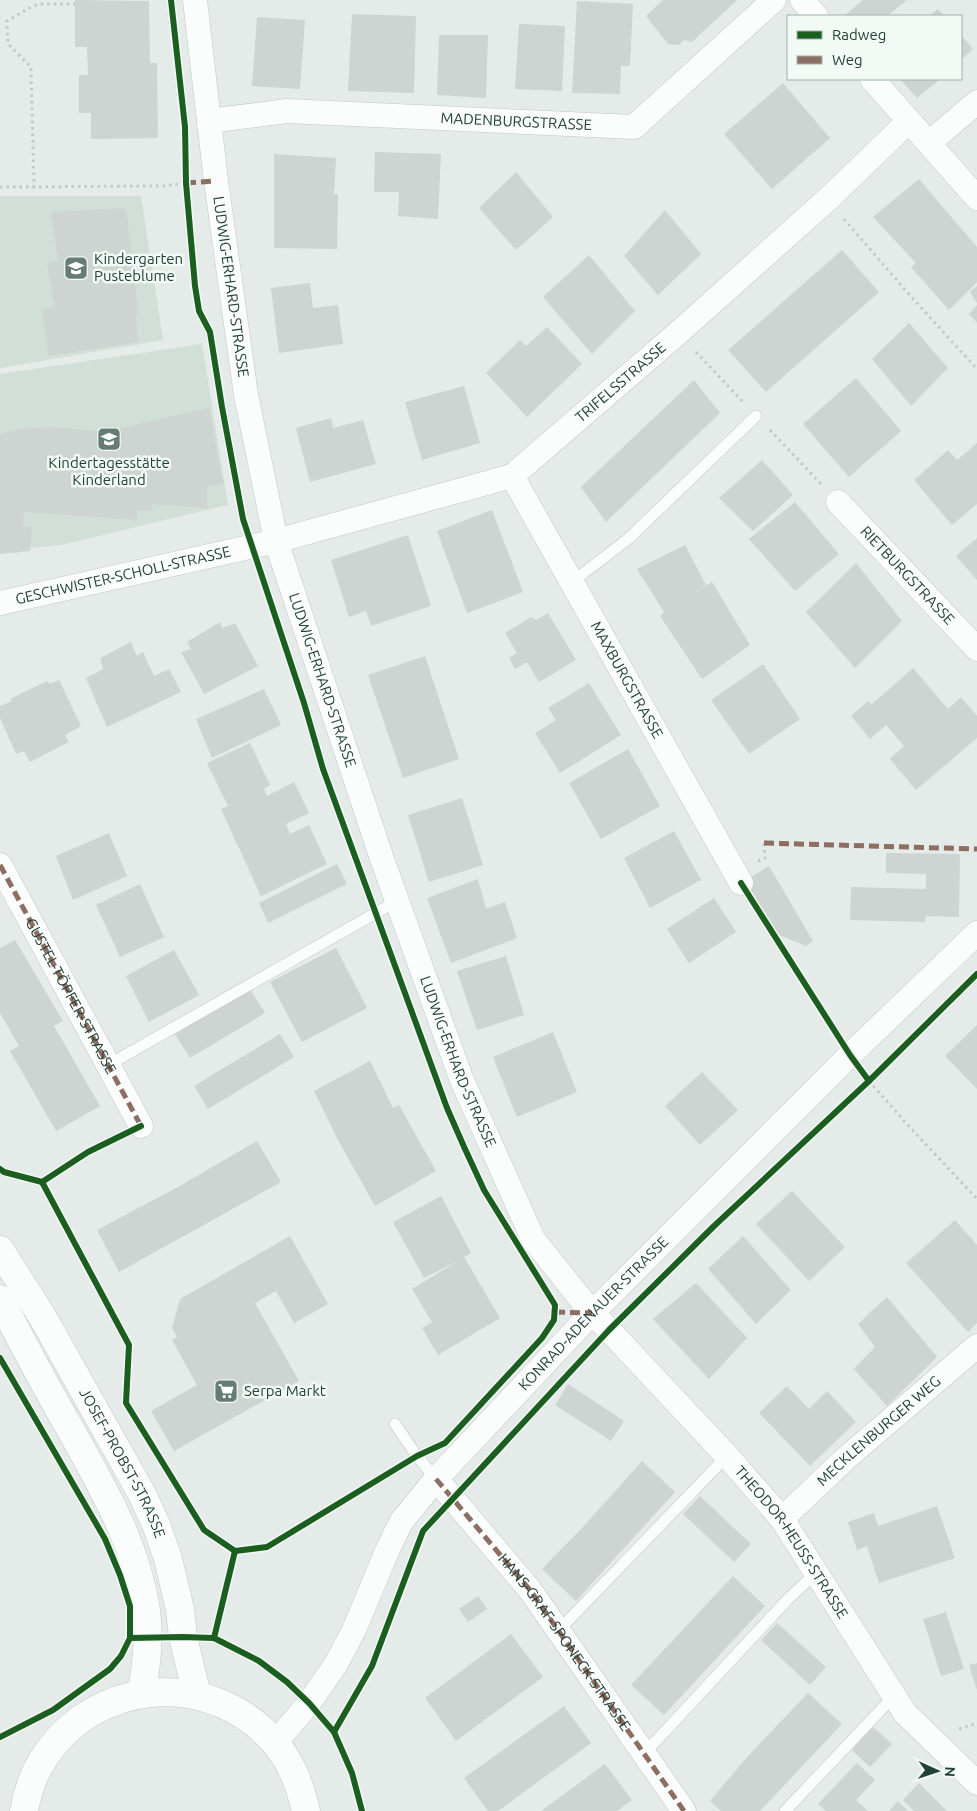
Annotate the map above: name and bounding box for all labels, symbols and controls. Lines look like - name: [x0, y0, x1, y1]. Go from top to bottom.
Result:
- legend: [787, 15, 962, 80]
- text: Radweg: [832, 26, 886, 43]
- text: Weg: [832, 51, 863, 68]
- street label: MADENBURGSTRASSE: [440, 109, 592, 133]
- street label: LUDWIG-ERHARD-STRASSE: [210, 195, 252, 378]
- place label: Kindergarten Pusteblume: [94, 250, 183, 284]
- school or university icon: Kindergarten Pusteblume: [63, 255, 89, 281]
- street label: TRIFELSSTRASSE: [572, 339, 669, 426]
- school or university icon: Kindertagesstätte Kinderland: [96, 426, 122, 452]
- place label: Kindertagesstätte Kinderland: [48, 454, 170, 488]
- street label: RIETBURGSTRASSE: [857, 522, 958, 628]
- street label: GESCHWISTER-SCHOLL-STRASSE: [14, 542, 232, 607]
- street label: LUDWIG-ERHARD-STRASSE: [286, 591, 360, 769]
- street label: MAXBURGSTRASSE: [588, 618, 667, 741]
- street label: GUSTEL-TÖPFER-STRASSE: [22, 915, 120, 1077]
- street label: LUDWIG-ERHARD-STRASSE: [417, 974, 500, 1150]
- street label: KONRAD-ADENAUER-STRASSE: [515, 1233, 671, 1394]
- street label: MECKLENBURGER WEG: [813, 1372, 944, 1489]
- supermarket icon: Serpa Markt: [213, 1378, 239, 1404]
- place label: Serpa Markt: [244, 1382, 326, 1399]
- street label: JOSEF-PROBST-STRASSE: [76, 1385, 169, 1540]
- street label: THEODOR-HEUSS-STRASSE: [732, 1462, 852, 1621]
- street label: HANS-GRAF-SPONECK-STRASSE: [495, 1550, 635, 1734]
- north arrow: [912, 1746, 962, 1796]
- text: N: [942, 1766, 958, 1777]

